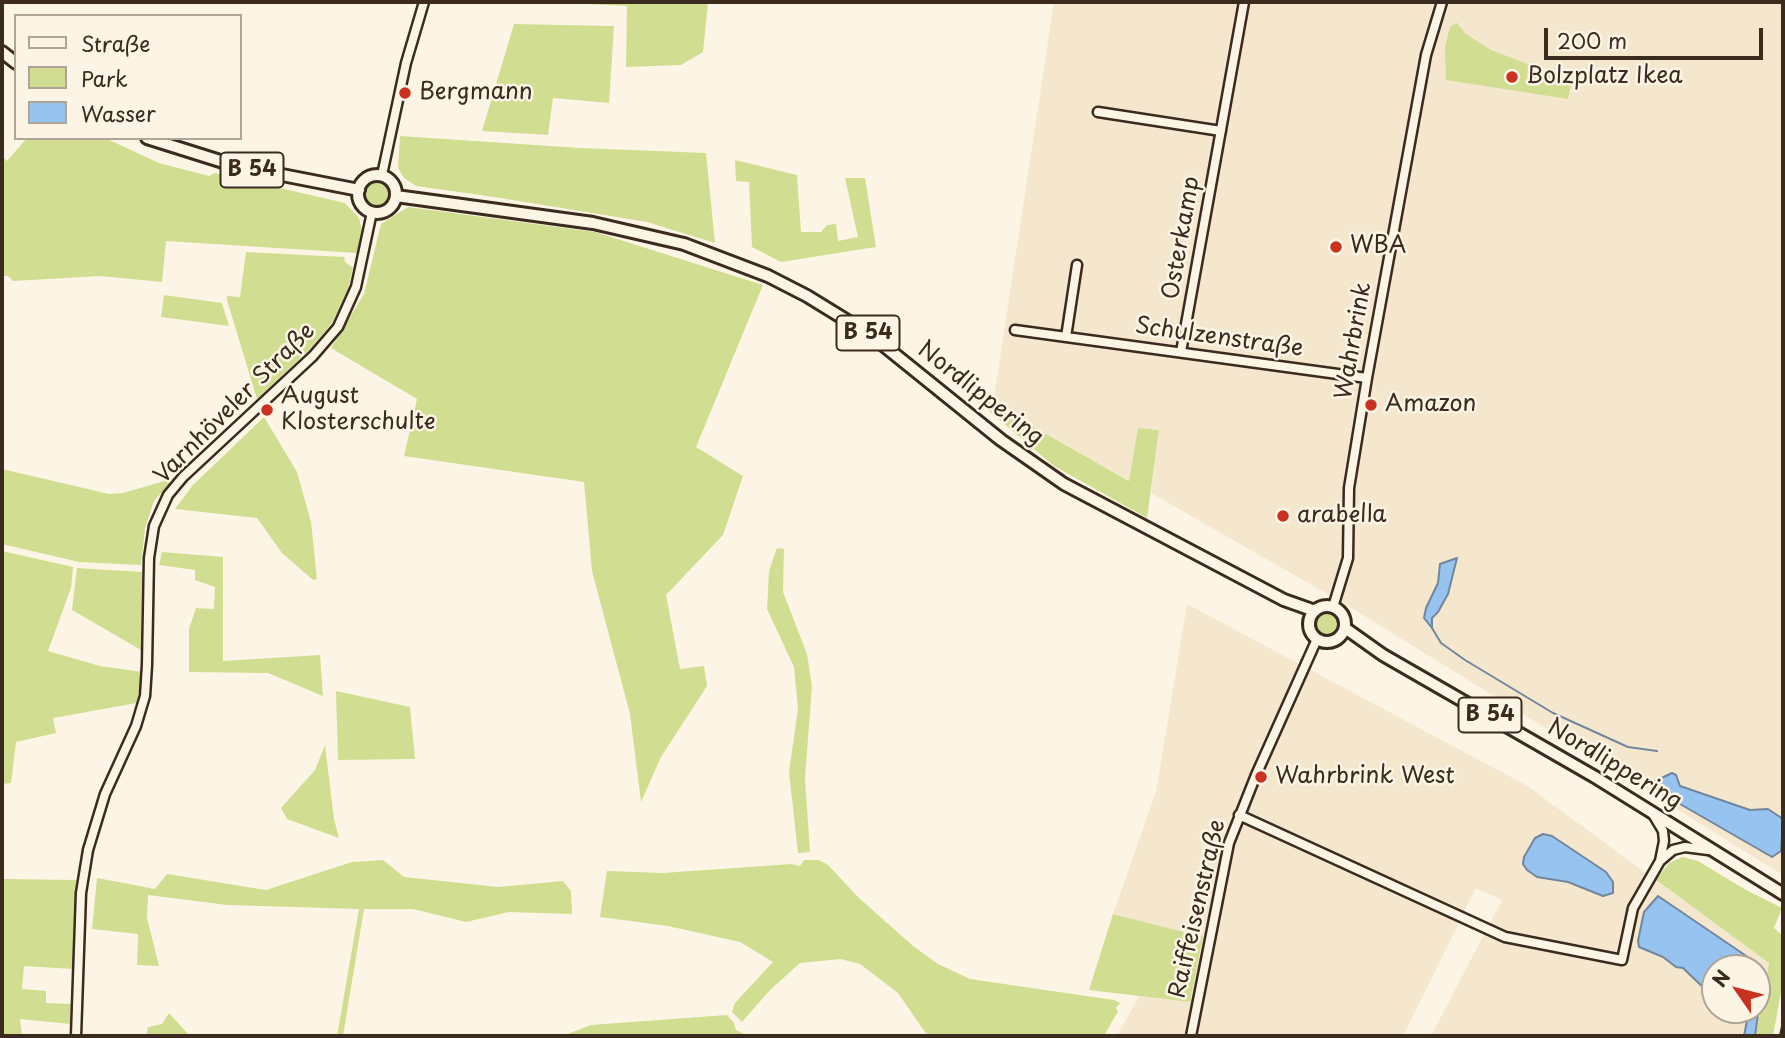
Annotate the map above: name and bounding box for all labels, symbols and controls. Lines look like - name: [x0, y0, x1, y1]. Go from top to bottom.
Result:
- legend: [14, 14, 242, 140]
- scale bar: [1547, 14, 1766, 58]
- text: 200 m: [1557, 24, 1627, 56]
- text: Straße: [81, 27, 150, 59]
- text: Park: [81, 62, 128, 94]
- place label: Bolzplatz Ikea: [1526, 63, 1683, 91]
- marker: Bolzplatz Ikea: [1504, 69, 1520, 85]
- place label: Bergmann: [419, 79, 533, 107]
- marker: Bergmann: [397, 85, 413, 101]
- text: Wasser: [81, 97, 156, 129]
- road number: B 54: [220, 152, 284, 188]
- street label: Osterkamp: [1158, 174, 1206, 302]
- place label: WBA: [1350, 233, 1406, 261]
- marker: WBA: [1328, 239, 1344, 255]
- street label: Wahrbrink: [1330, 280, 1378, 402]
- street label: Schulzenstraße: [1133, 313, 1305, 363]
- road number: B 54: [836, 316, 900, 350]
- street label: Varnhöveler Straße: [149, 318, 321, 490]
- street label: Nordlippering: [911, 336, 1049, 452]
- place label: August Klosterschulte: [281, 383, 435, 437]
- place label: Amazon: [1385, 391, 1476, 419]
- marker: Amazon: [1363, 397, 1379, 413]
- marker: August Klosterschulte: [259, 402, 275, 418]
- place label: arabella: [1297, 502, 1387, 530]
- marker: arabella: [1275, 508, 1291, 524]
- road number: B 54: [1458, 698, 1522, 732]
- street label: Nordlippering: [1542, 714, 1686, 816]
- place label: Wahrbrink West: [1275, 763, 1455, 791]
- marker: Wahrbrink West: [1253, 769, 1269, 785]
- street label: Raiffeisenstraße: [1164, 817, 1232, 1001]
- north arrow: [1701, 954, 1771, 1024]
- text: N: [1705, 964, 1736, 992]

